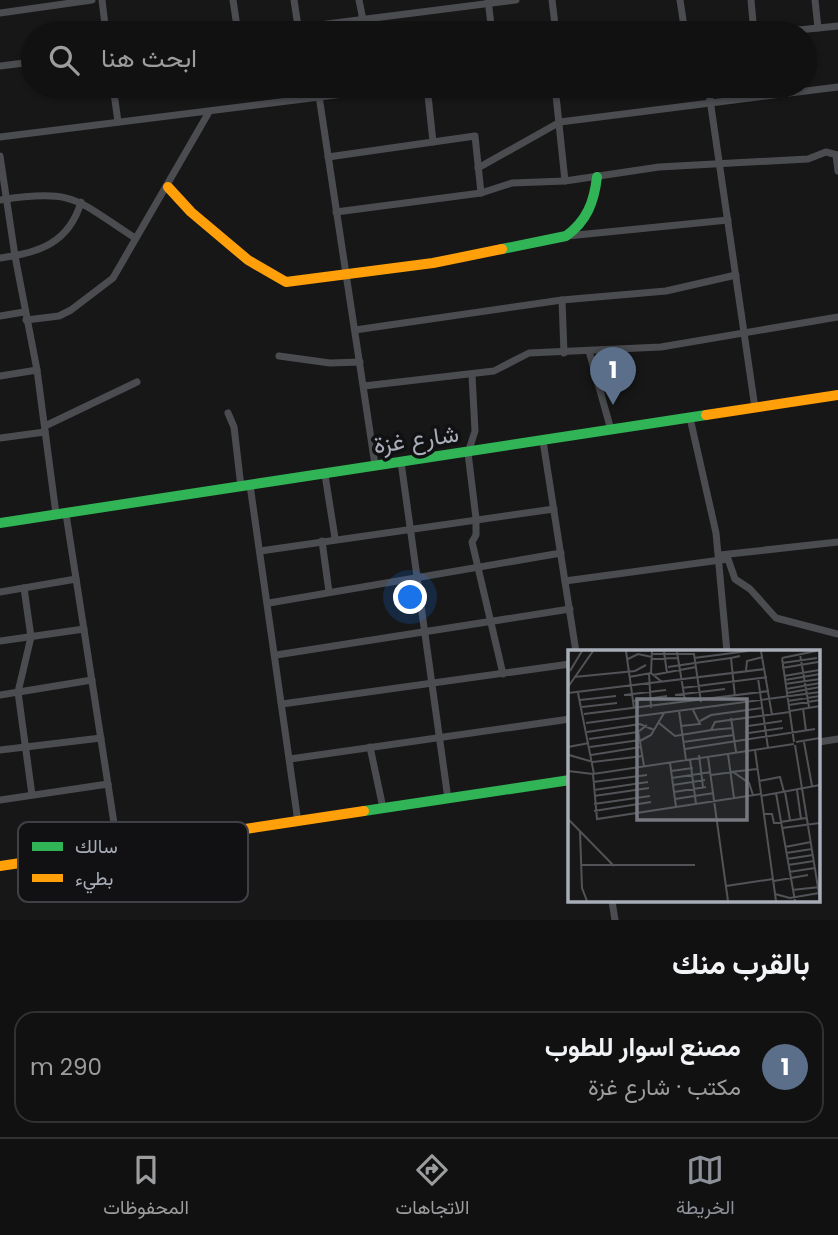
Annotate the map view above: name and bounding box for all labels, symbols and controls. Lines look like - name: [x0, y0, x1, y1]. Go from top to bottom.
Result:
- search box: [21, 21, 817, 98]
- text: ابحث هنا: [101, 40, 197, 76]
- icon: search: [45, 41, 83, 79]
- pin: 1: [590, 347, 636, 405]
- street label: شارع غزة: [371, 417, 461, 461]
- your location: [393, 580, 427, 614]
- inset map: [568, 650, 820, 902]
- legend: [18, 822, 248, 902]
- text: سالك: [75, 833, 118, 860]
- text: بطيء: [75, 865, 113, 894]
- text: بالقرب منك: [672, 942, 810, 985]
- text: مصنع اسوار للطوب: [545, 1029, 741, 1065]
- text: 290 m: [30, 1051, 102, 1083]
- text: 1: [781, 1051, 789, 1083]
- text: مكتب · شارع غزة: [588, 1071, 741, 1103]
- tab: المحفوظات: [103, 1151, 189, 1224]
- tab: الاتجاهات: [396, 1151, 469, 1224]
- tab: الخريطة: [676, 1151, 735, 1224]

